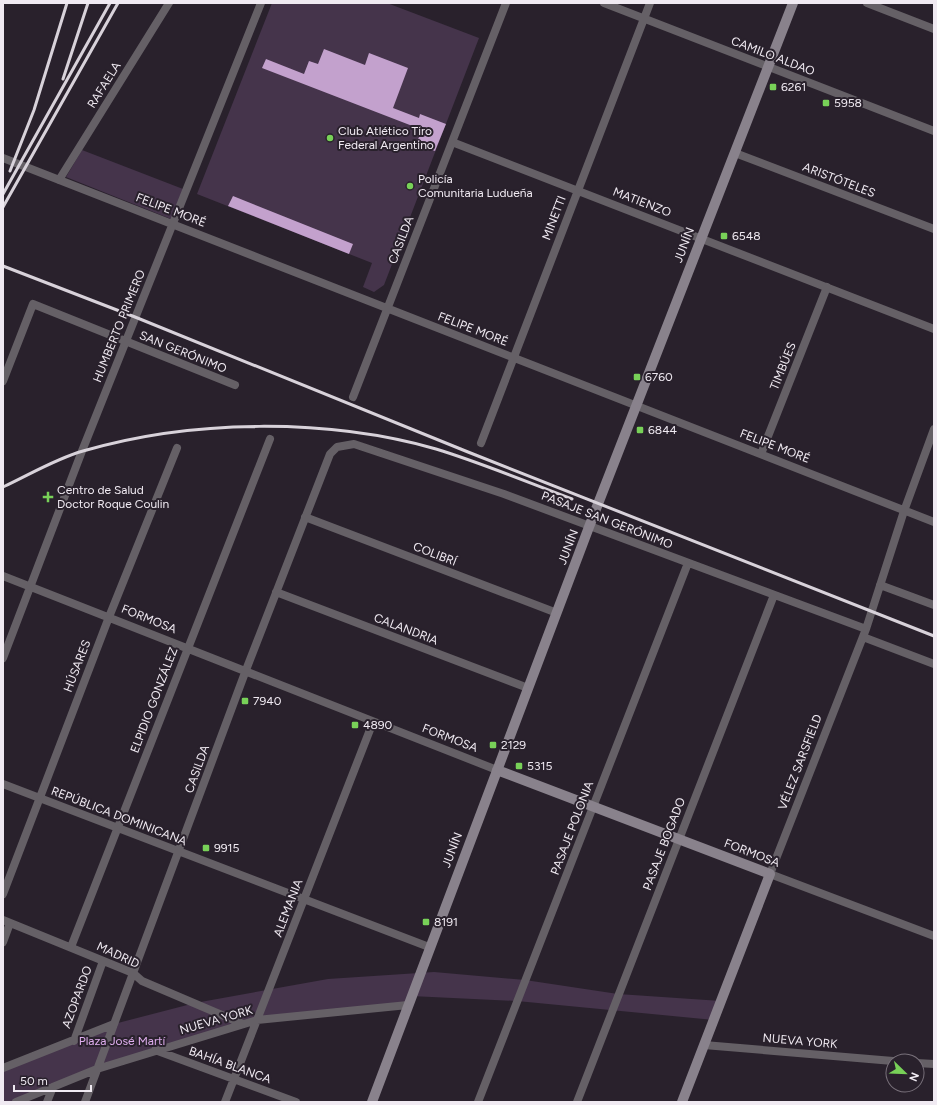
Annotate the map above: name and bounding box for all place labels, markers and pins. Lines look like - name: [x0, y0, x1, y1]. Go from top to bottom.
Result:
- place label: 6261: [781, 80, 806, 94]
- marker: 6261: [768, 82, 778, 92]
- place label: 5958: [834, 96, 862, 110]
- marker: 5958: [821, 98, 831, 108]
- place label: Club Atlético Tiro Federal Argentino: [338, 124, 434, 152]
- marker: Club Atlético Tiro Federal Argentino: [325, 133, 335, 143]
- place label: Policía Comunitaria Ludueña: [418, 172, 533, 200]
- marker: Policía Comunitaria Ludueña: [405, 181, 415, 191]
- place label: 6548: [732, 229, 761, 243]
- marker: 6548: [719, 231, 729, 241]
- place label: 6760: [645, 370, 673, 384]
- marker: 6760: [632, 372, 642, 382]
- place label: 6844: [648, 423, 678, 437]
- marker: 6844: [635, 425, 645, 435]
- place label: Centro de Salud Doctor Roque Coulin: [57, 483, 170, 511]
- marker: Centro de Salud Doctor Roque Coulin: [42, 491, 54, 503]
- place label: 7940: [253, 694, 282, 708]
- marker: 7940: [240, 696, 250, 706]
- place label: 4890: [363, 718, 393, 732]
- marker: 4890: [350, 720, 360, 730]
- place label: 2129: [501, 738, 526, 752]
- marker: 2129: [488, 740, 498, 750]
- place label: 5315: [527, 759, 552, 773]
- marker: 5315: [514, 761, 524, 771]
- place label: 9915: [214, 841, 240, 855]
- marker: 9915: [201, 843, 211, 853]
- place label: 8191: [434, 915, 458, 929]
- marker: 8191: [421, 917, 431, 927]

